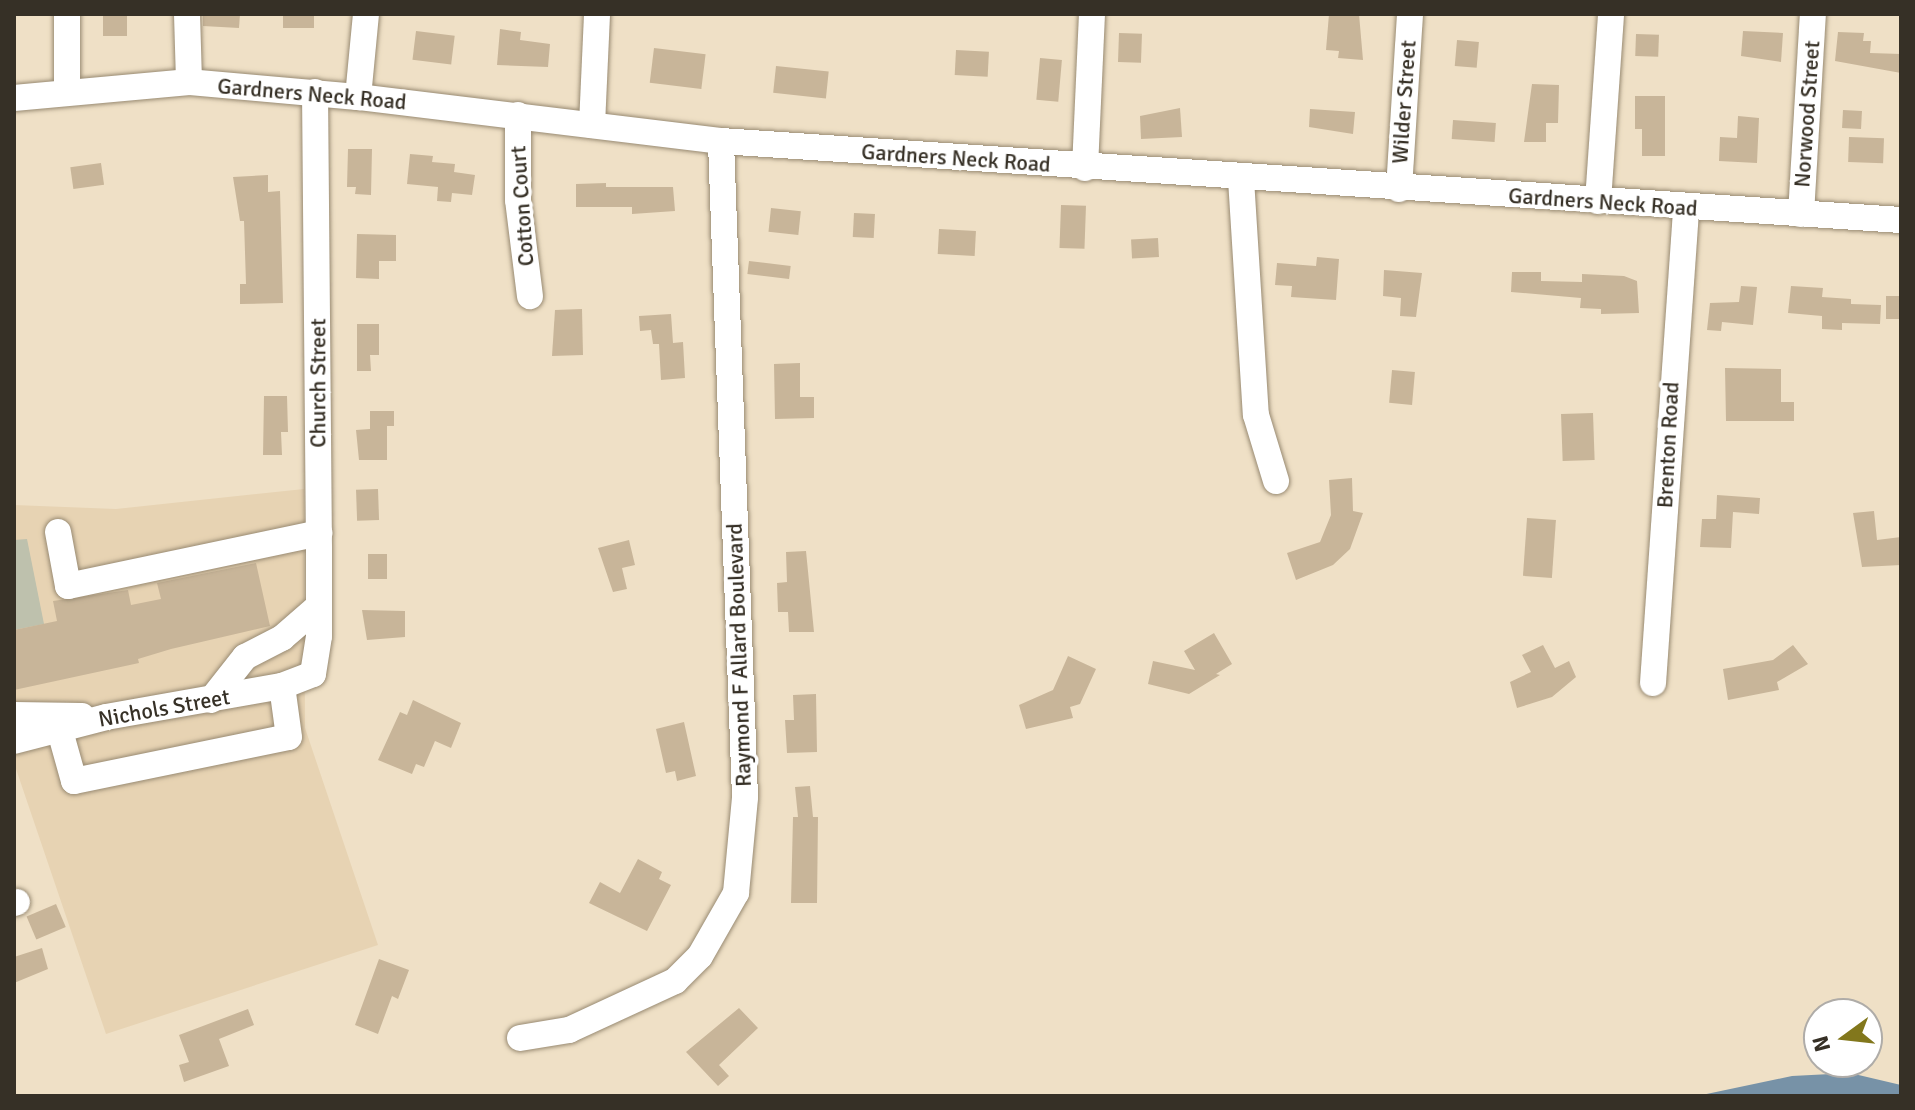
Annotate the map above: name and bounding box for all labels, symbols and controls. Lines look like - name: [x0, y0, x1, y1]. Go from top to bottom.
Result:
- street label: Wilder Street: [1387, 39, 1421, 165]
- street label: Norwood Street: [1789, 40, 1825, 188]
- street label: Gardners Neck Road: [216, 73, 408, 115]
- street label: Gardners Neck Road: [860, 138, 1052, 178]
- street label: Cotton Court: [505, 145, 539, 267]
- street label: Gardners Neck Road: [1507, 182, 1699, 222]
- street label: Church Street: [305, 318, 331, 448]
- street label: Brenton Road: [1652, 381, 1684, 509]
- street label: Raymond F Allard Boulevard: [721, 523, 757, 787]
- street label: Nichols Street: [96, 683, 232, 733]
- north arrow: [1803, 998, 1883, 1078]
- text: N: [1806, 1033, 1836, 1055]

